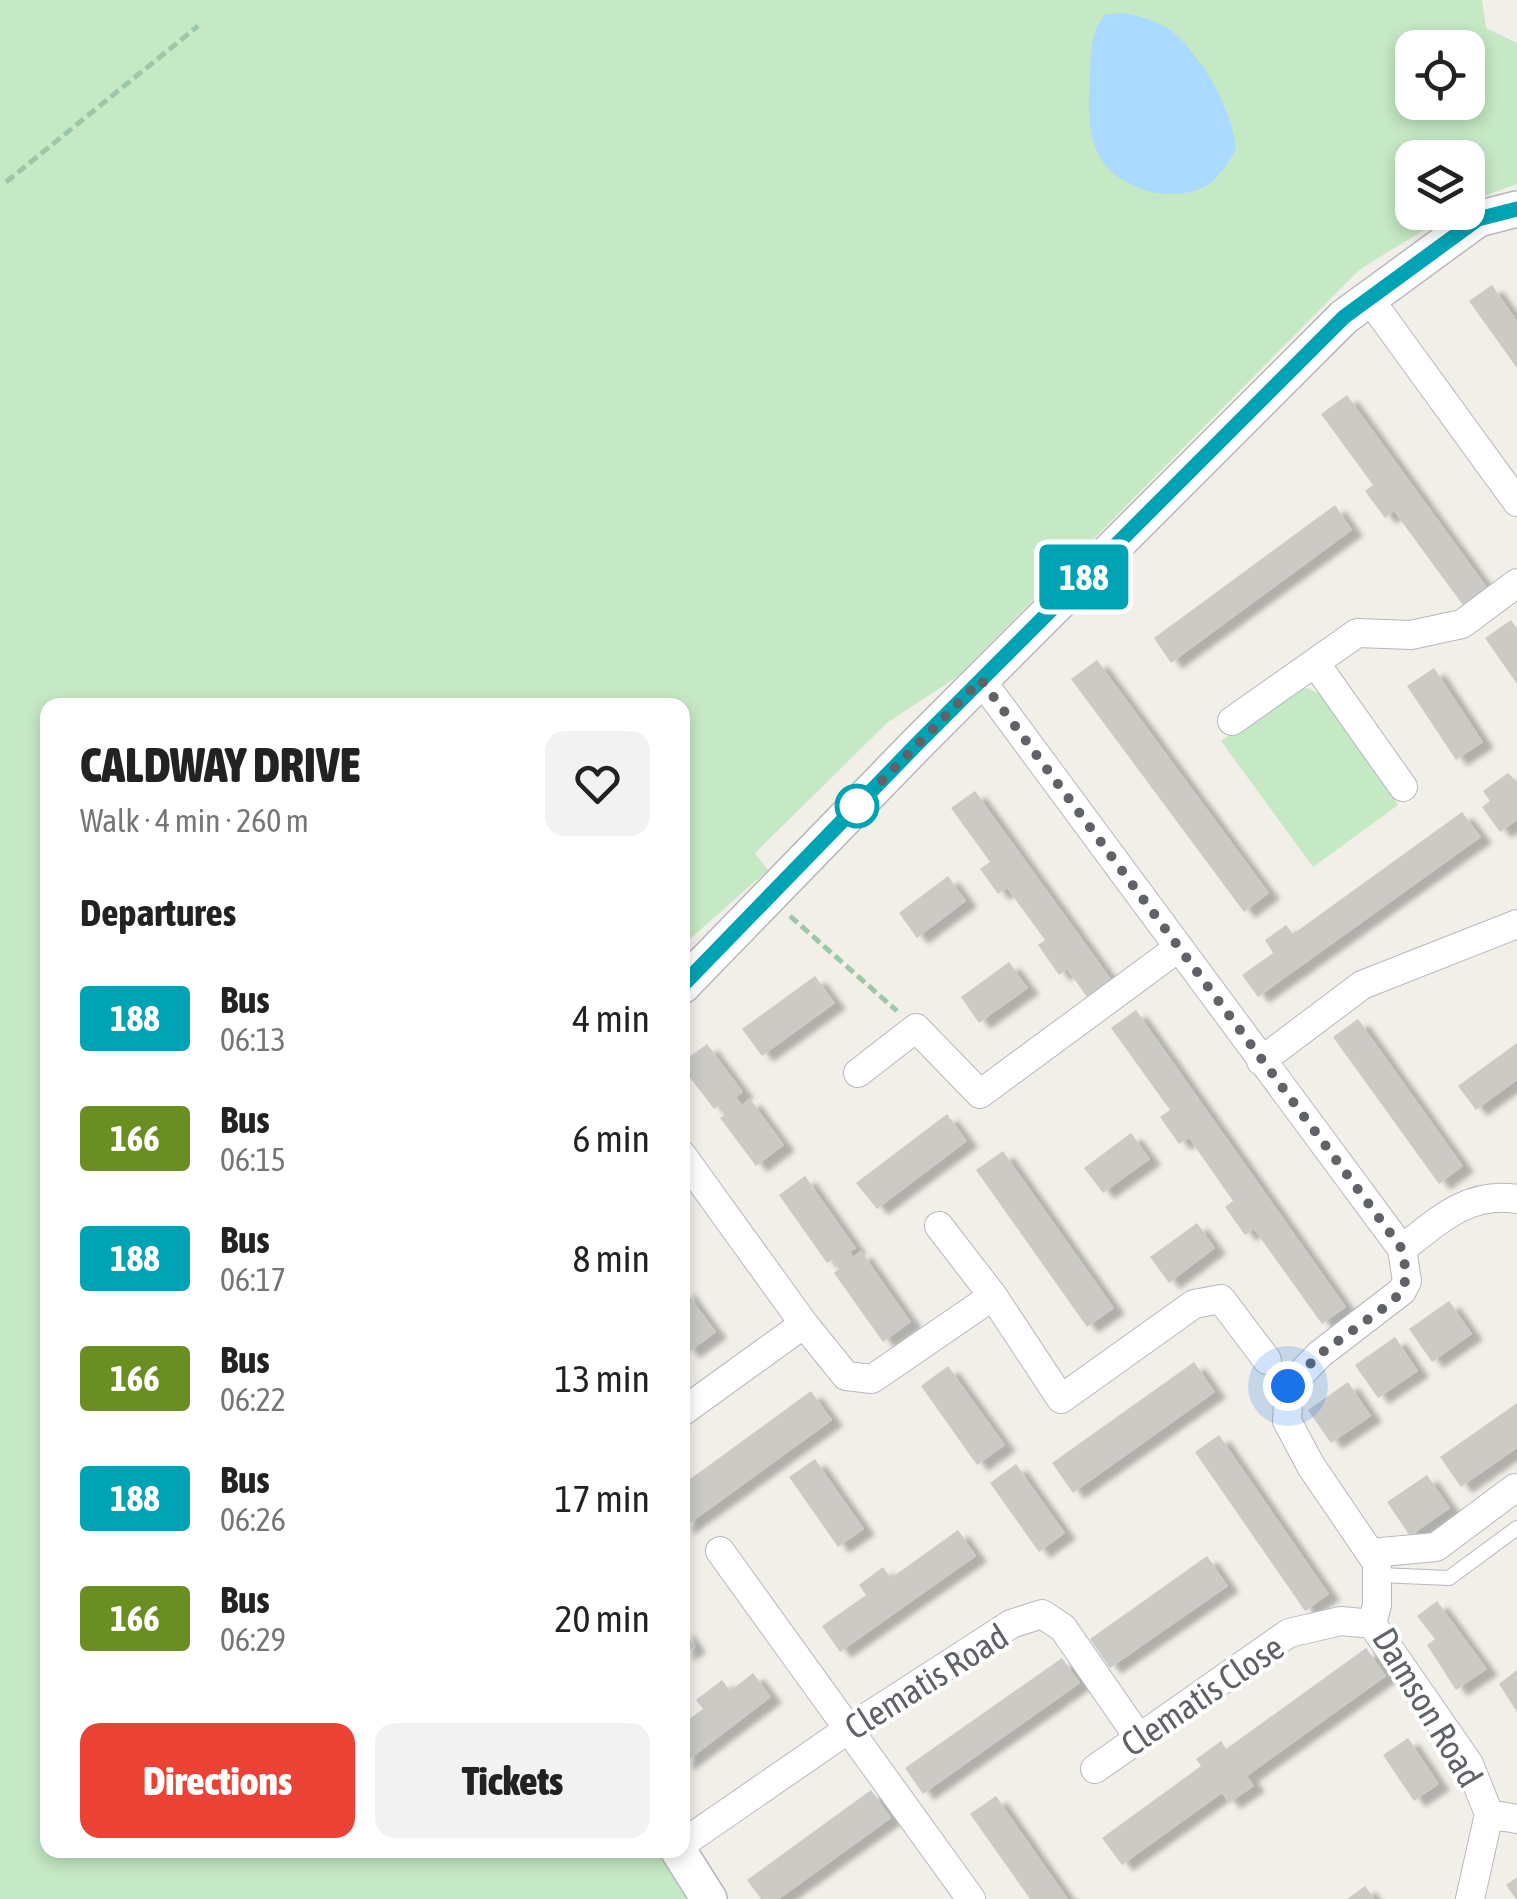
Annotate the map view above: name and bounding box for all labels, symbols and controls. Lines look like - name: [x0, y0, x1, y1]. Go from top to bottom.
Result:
- map controls: [1395, 30, 1485, 230]
- button: locate: [1395, 30, 1485, 120]
- button: layers: [1395, 140, 1485, 230]
- line badge: 188: [1026, 544, 1142, 610]
- text: 188: [1059, 557, 1109, 597]
- button: heart: [545, 731, 650, 836]
- text: CALDWAY DRIVE: [80, 737, 360, 792]
- unlabelled marker: [836, 785, 878, 827]
- text: Walk · 4 min · 260 m: [80, 802, 309, 839]
- text: Departures: [80, 891, 236, 934]
- text: Bus: [220, 978, 270, 1021]
- text: 4 min: [572, 997, 650, 1040]
- text: 188: [110, 998, 160, 1038]
- text: 06:13: [220, 1021, 286, 1058]
- text: Bus: [220, 1098, 270, 1141]
- text: 6 min: [572, 1117, 650, 1160]
- text: 166: [110, 1118, 160, 1158]
- text: 06:15: [220, 1141, 286, 1178]
- text: Bus: [220, 1218, 270, 1261]
- text: 8 min: [572, 1237, 650, 1280]
- text: 188: [110, 1238, 160, 1278]
- text: 06:17: [220, 1261, 286, 1298]
- text: Bus: [220, 1338, 270, 1381]
- text: 13 min: [555, 1357, 650, 1400]
- text: 166: [110, 1358, 160, 1398]
- your location: [1263, 1361, 1313, 1411]
- text: 06:22: [220, 1381, 286, 1418]
- text: Bus: [220, 1458, 270, 1501]
- text: 17 min: [555, 1477, 650, 1520]
- text: 188: [110, 1478, 160, 1518]
- text: 06:26: [220, 1501, 286, 1538]
- text: Bus: [220, 1578, 270, 1621]
- text: 20 min: [555, 1597, 650, 1640]
- text: 166: [110, 1598, 160, 1638]
- street label: Clematis Road: [837, 1615, 1015, 1747]
- street label: Damson Road: [1365, 1620, 1491, 1794]
- text: 06:29: [220, 1621, 286, 1658]
- street label: Clematis Close: [1113, 1626, 1291, 1764]
- button: Directions: [80, 1723, 355, 1838]
- button: Tickets: [375, 1723, 650, 1838]

